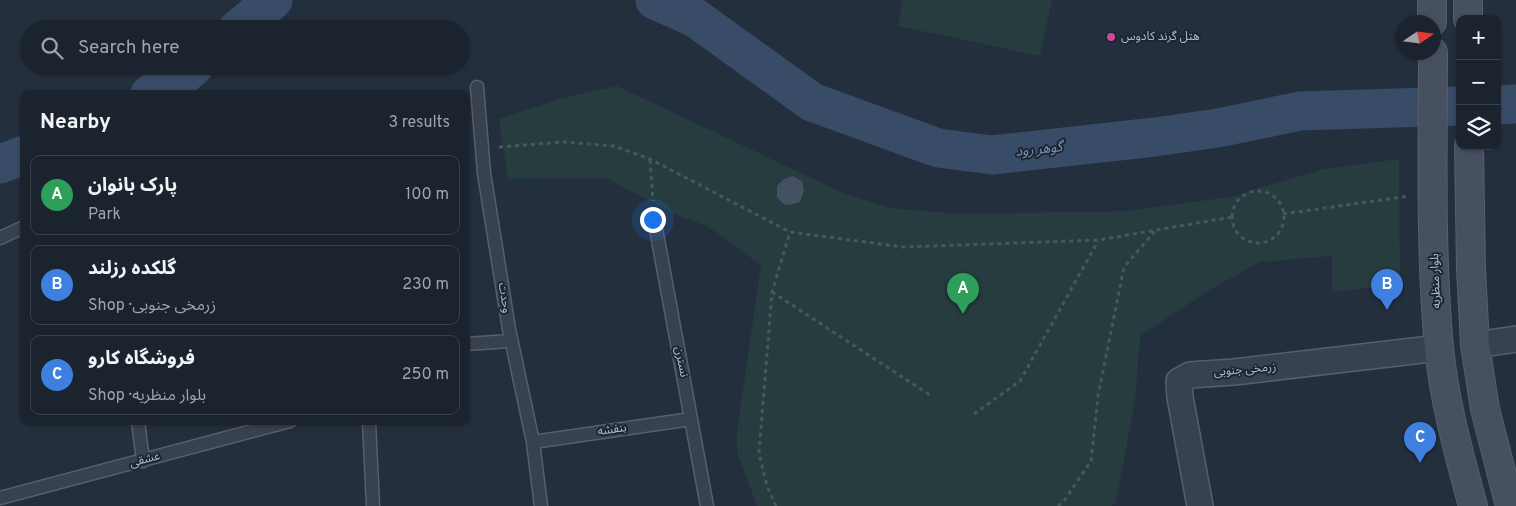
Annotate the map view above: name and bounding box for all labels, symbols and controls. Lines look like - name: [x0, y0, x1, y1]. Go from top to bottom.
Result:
- north arrow: [1396, 15, 1441, 60]
- map controls: [1456, 15, 1501, 150]
- button: +: [1456, 15, 1501, 60]
- search box: [20, 20, 470, 75]
- place label: هتل گرند کادوس: [1121, 29, 1200, 45]
- marker: هتل گرند کادوس: [1105, 31, 1117, 43]
- icon: search: [38, 34, 66, 62]
- text: Search here: [78, 36, 180, 60]
- button: −: [1456, 60, 1501, 105]
- button: layers: [1456, 105, 1501, 150]
- text: Nearby: [40, 109, 111, 136]
- text: 3 results: [388, 113, 450, 133]
- water label: گوهر رود: [1015, 139, 1067, 161]
- text: پارک بانوان: [88, 174, 177, 198]
- text: A: [51, 185, 63, 205]
- text: 100 m: [405, 185, 449, 205]
- text: Park: [88, 205, 121, 225]
- your location: [640, 207, 666, 233]
- street label: بلوار منظریه: [1427, 253, 1445, 309]
- text: گلکده رزلند: [88, 257, 176, 281]
- pin: B: [1371, 269, 1403, 310]
- pin: A: [947, 273, 979, 314]
- text: B: [51, 275, 63, 295]
- text: 230 m: [402, 275, 449, 295]
- street label: وحدت: [494, 282, 514, 314]
- text: Shop · زرمخی جنوبی: [88, 296, 216, 316]
- street label: نسترن: [670, 345, 692, 379]
- text: فروشگاه کارو: [88, 347, 195, 371]
- street label: زرمخی جنوبی: [1213, 359, 1277, 381]
- text: C: [52, 365, 62, 385]
- text: 250 m: [402, 365, 449, 385]
- text: Shop · بلوار منظریه: [88, 386, 206, 406]
- street label: بنفشه: [596, 420, 628, 440]
- pin: C: [1404, 422, 1436, 463]
- street label: عشقی: [128, 448, 162, 472]

